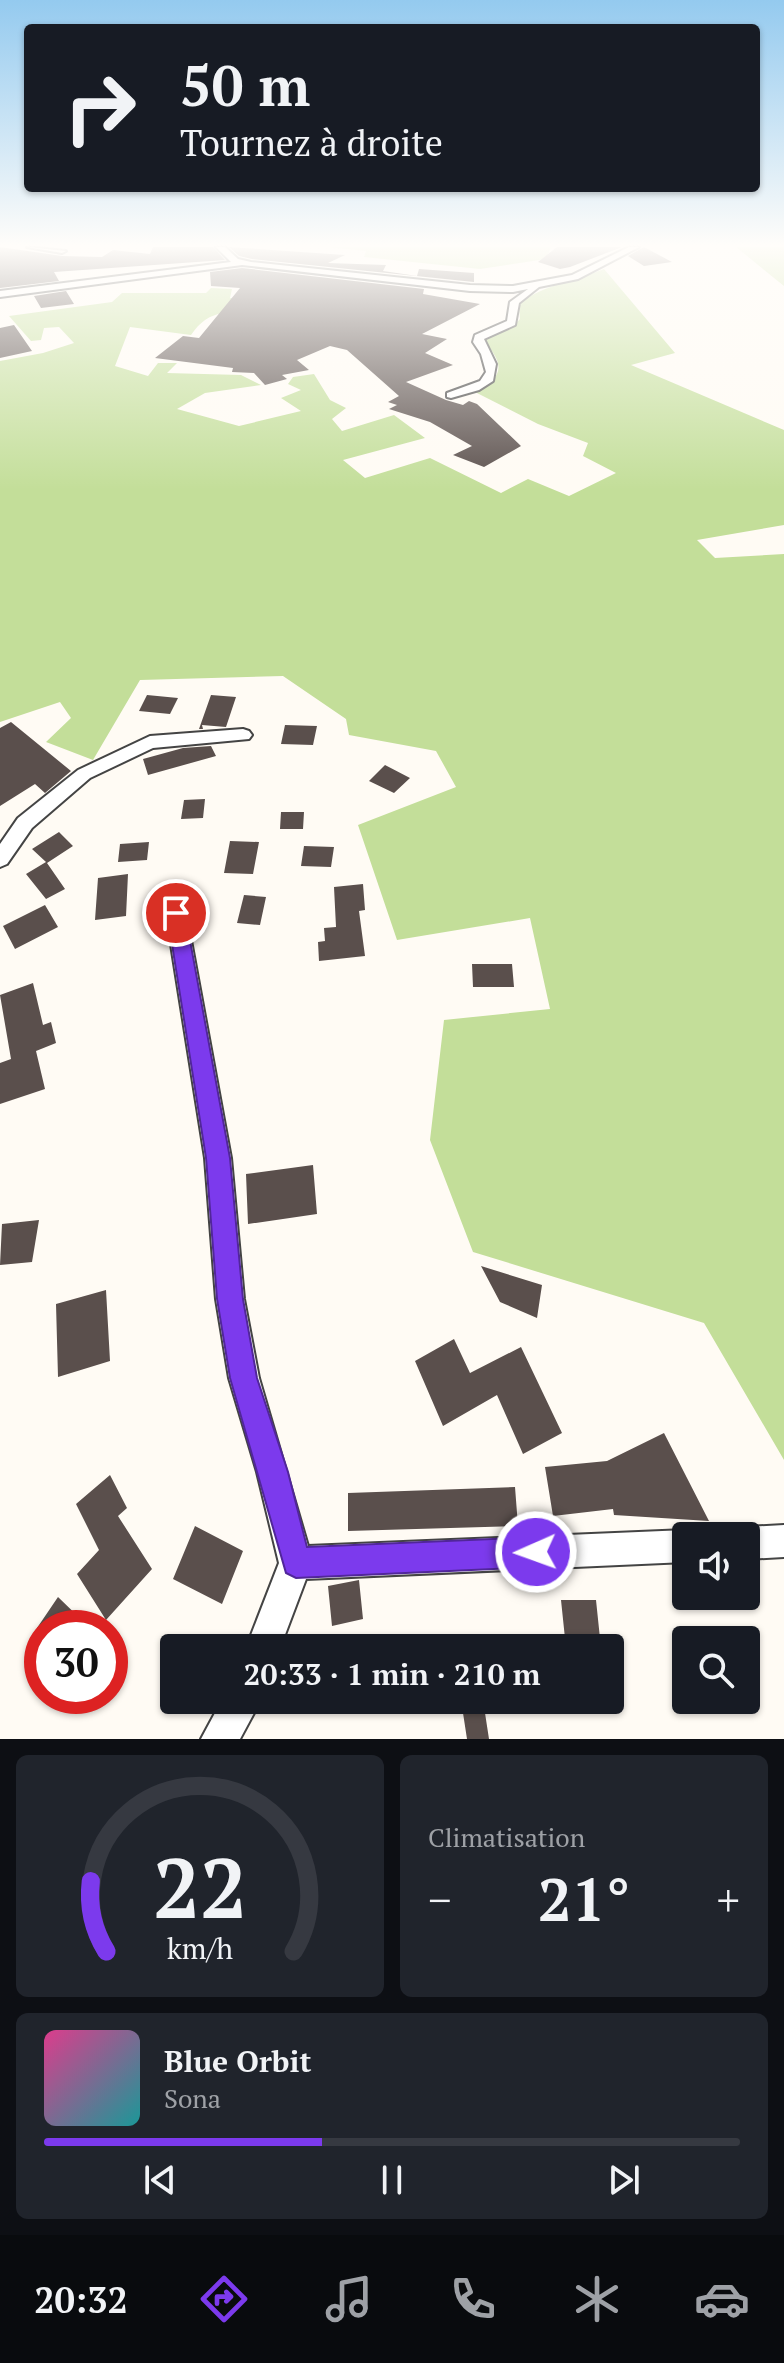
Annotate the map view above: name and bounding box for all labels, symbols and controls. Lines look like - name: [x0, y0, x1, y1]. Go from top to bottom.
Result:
- text: 50 m: [180, 48, 310, 122]
- icon: right: [48, 56, 152, 160]
- text: Tournez à droite: [180, 119, 443, 166]
- pin: [142, 879, 210, 947]
- icon: arrive: [154, 891, 198, 935]
- position arrow: [494, 1510, 578, 1594]
- map controls: [672, 1522, 760, 1714]
- button: sound: [672, 1522, 760, 1610]
- speed limit sign: 30: [24, 1610, 128, 1714]
- button: search: [672, 1626, 760, 1714]
- text: 20:33 · 1 min · 210 m: [244, 1654, 540, 1694]
- text: Climatisation: [428, 1820, 585, 1854]
- text: 22: [153, 1832, 247, 1942]
- text: 21°: [538, 1859, 630, 1938]
- text: −: [428, 1870, 451, 1929]
- text: +: [717, 1870, 740, 1929]
- text: km/h: [167, 1929, 233, 1967]
- text: Blue Orbit: [164, 2041, 311, 2081]
- text: Sona: [164, 2081, 221, 2115]
- icon: previous: [138, 2158, 182, 2202]
- icon: pause: [370, 2158, 414, 2202]
- icon: next: [602, 2158, 646, 2202]
- icon: directions: [196, 2271, 252, 2327]
- icon: music: [321, 2271, 377, 2327]
- icon: phone: [445, 2271, 501, 2327]
- icon: climate: [569, 2271, 625, 2327]
- icon: car: [694, 2271, 750, 2327]
- text: 20:32: [34, 2276, 128, 2323]

